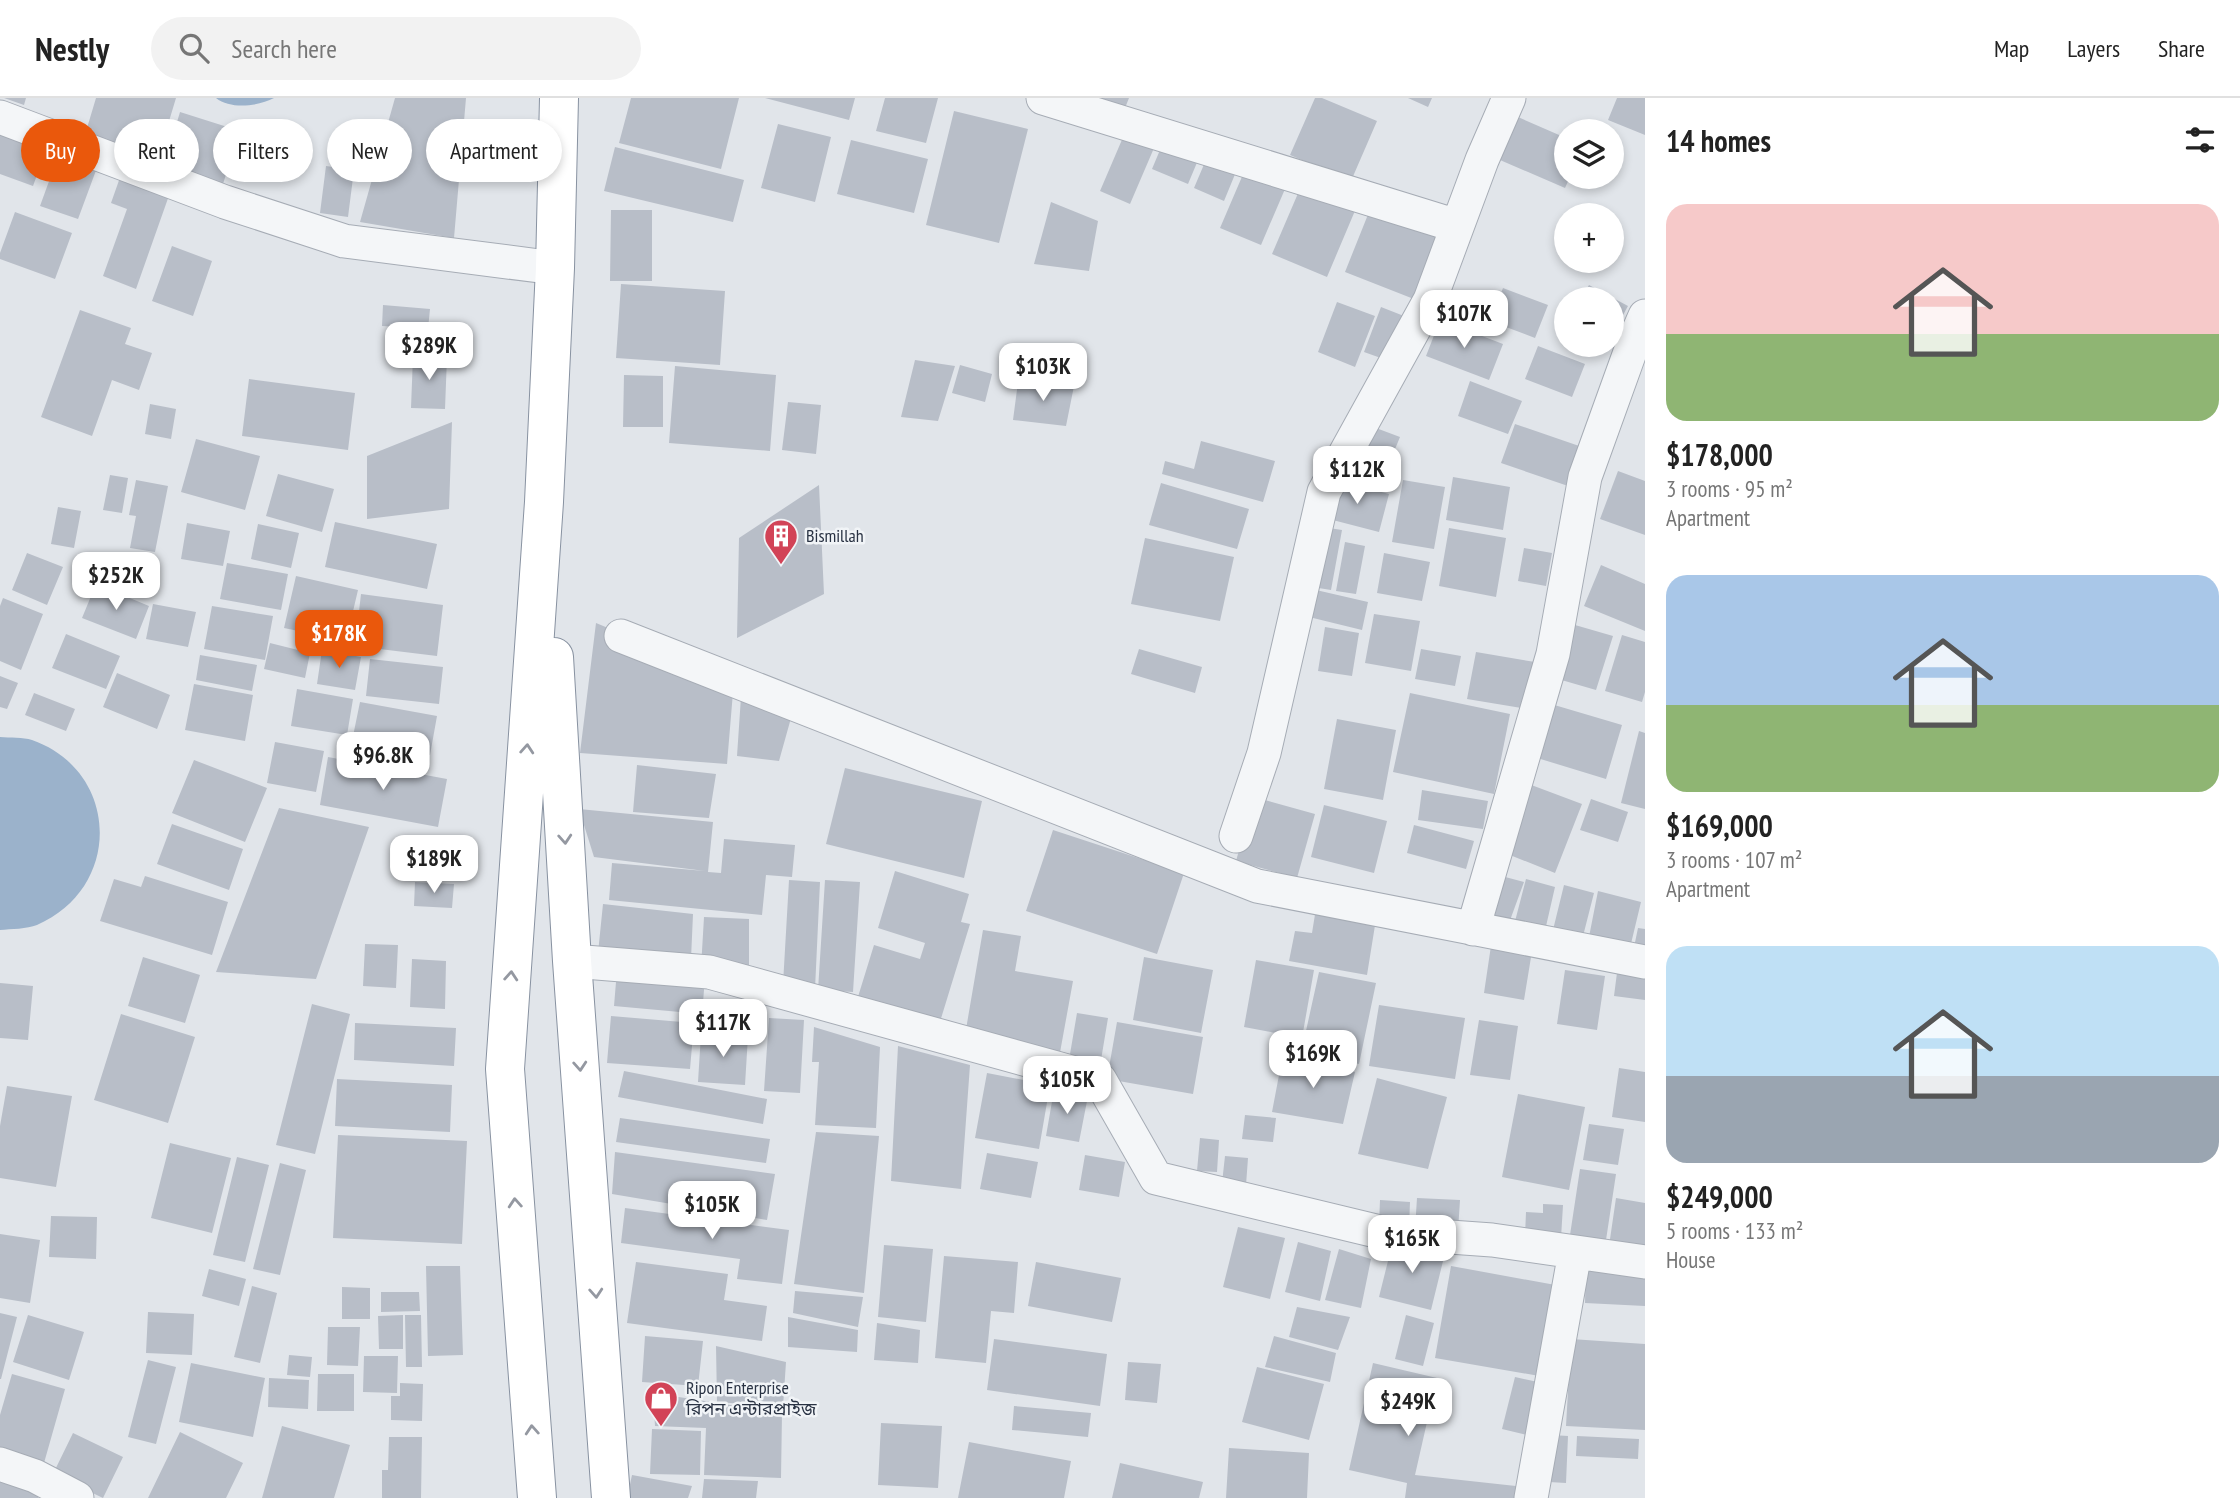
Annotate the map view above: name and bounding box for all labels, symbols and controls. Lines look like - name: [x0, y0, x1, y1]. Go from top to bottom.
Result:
- search box: [151, 17, 641, 80]
- text: Nestly: [35, 27, 109, 70]
- icon: search: [175, 29, 213, 67]
- text: Search here: [231, 32, 337, 65]
- text: Map: [1994, 33, 2029, 64]
- text: Layers: [2067, 33, 2120, 64]
- text: Share: [2158, 33, 2205, 64]
- chip: Buy: [21, 119, 100, 182]
- chip: Rent: [114, 119, 199, 182]
- chip: Filters: [213, 119, 313, 182]
- chip: New: [327, 119, 412, 182]
- chip: Apartment: [426, 119, 562, 182]
- map controls: [1554, 119, 1624, 357]
- button: layers: [1554, 119, 1624, 189]
- text: 14 homes: [1666, 121, 1771, 160]
- icon: filters: [2181, 121, 2219, 159]
- button: +: [1554, 203, 1624, 273]
- icon: home: [1880, 249, 2006, 375]
- button: −: [1554, 287, 1624, 357]
- pin: $107K: [1415, 290, 1513, 350]
- text: $107K: [1436, 298, 1492, 327]
- pin: $289K: [380, 322, 478, 382]
- text: $289K: [401, 330, 457, 359]
- pin: $103K: [994, 344, 1092, 403]
- text: $103K: [1015, 351, 1071, 380]
- text: $178,000: [1666, 435, 1773, 474]
- pin: $112K: [1308, 446, 1406, 506]
- text: $112K: [1329, 454, 1385, 483]
- text: 3 rooms · 95 m²: [1666, 474, 1793, 503]
- text: Apartment: [1666, 503, 1750, 532]
- building icon: Bismillah: [762, 517, 800, 566]
- place label: Bismillah: [806, 524, 864, 547]
- pin: $252K: [67, 552, 165, 612]
- text: $252K: [88, 560, 144, 589]
- pin: $178K: [290, 610, 388, 670]
- text: $178K: [311, 618, 367, 647]
- icon: home: [1880, 620, 2006, 746]
- pin: $96.8K: [326, 732, 440, 792]
- text: $96.8K: [353, 740, 413, 769]
- one-way arrow: [519, 743, 534, 754]
- text: $169,000: [1666, 806, 1773, 845]
- one-way arrow: [557, 833, 572, 844]
- pin: $189K: [385, 836, 483, 895]
- text: $189K: [406, 843, 462, 872]
- text: 3 rooms · 107 m²: [1666, 845, 1802, 874]
- text: Apartment: [1666, 874, 1750, 903]
- one-way arrow: [504, 970, 519, 981]
- icon: home: [1880, 991, 2006, 1117]
- pin: $117K: [674, 1000, 772, 1059]
- text: $117K: [695, 1007, 751, 1036]
- pin: $169K: [1264, 1030, 1362, 1090]
- text: $169K: [1285, 1038, 1341, 1067]
- pin: $105K: [1018, 1056, 1116, 1116]
- one-way arrow: [572, 1060, 587, 1071]
- text: $105K: [1039, 1064, 1095, 1093]
- text: $249,000: [1666, 1177, 1773, 1216]
- pin: $105K: [663, 1182, 761, 1241]
- text: $105K: [684, 1189, 740, 1218]
- one-way arrow: [508, 1197, 523, 1208]
- pin: $165K: [1363, 1216, 1461, 1275]
- text: 5 rooms · 133 m²: [1666, 1216, 1803, 1245]
- text: $165K: [1384, 1223, 1440, 1252]
- text: House: [1666, 1245, 1716, 1274]
- one-way arrow: [588, 1287, 603, 1298]
- place label: Ripon Enterprise রিপন এন্টারপ্রাইজ: [685, 1376, 817, 1420]
- pin: $249K: [1359, 1378, 1457, 1438]
- shop icon: Ripon Enterprise রিপন এন্টারপ্রাইজ: [642, 1379, 680, 1428]
- text: $249K: [1380, 1386, 1436, 1415]
- one-way arrow: [525, 1424, 540, 1435]

